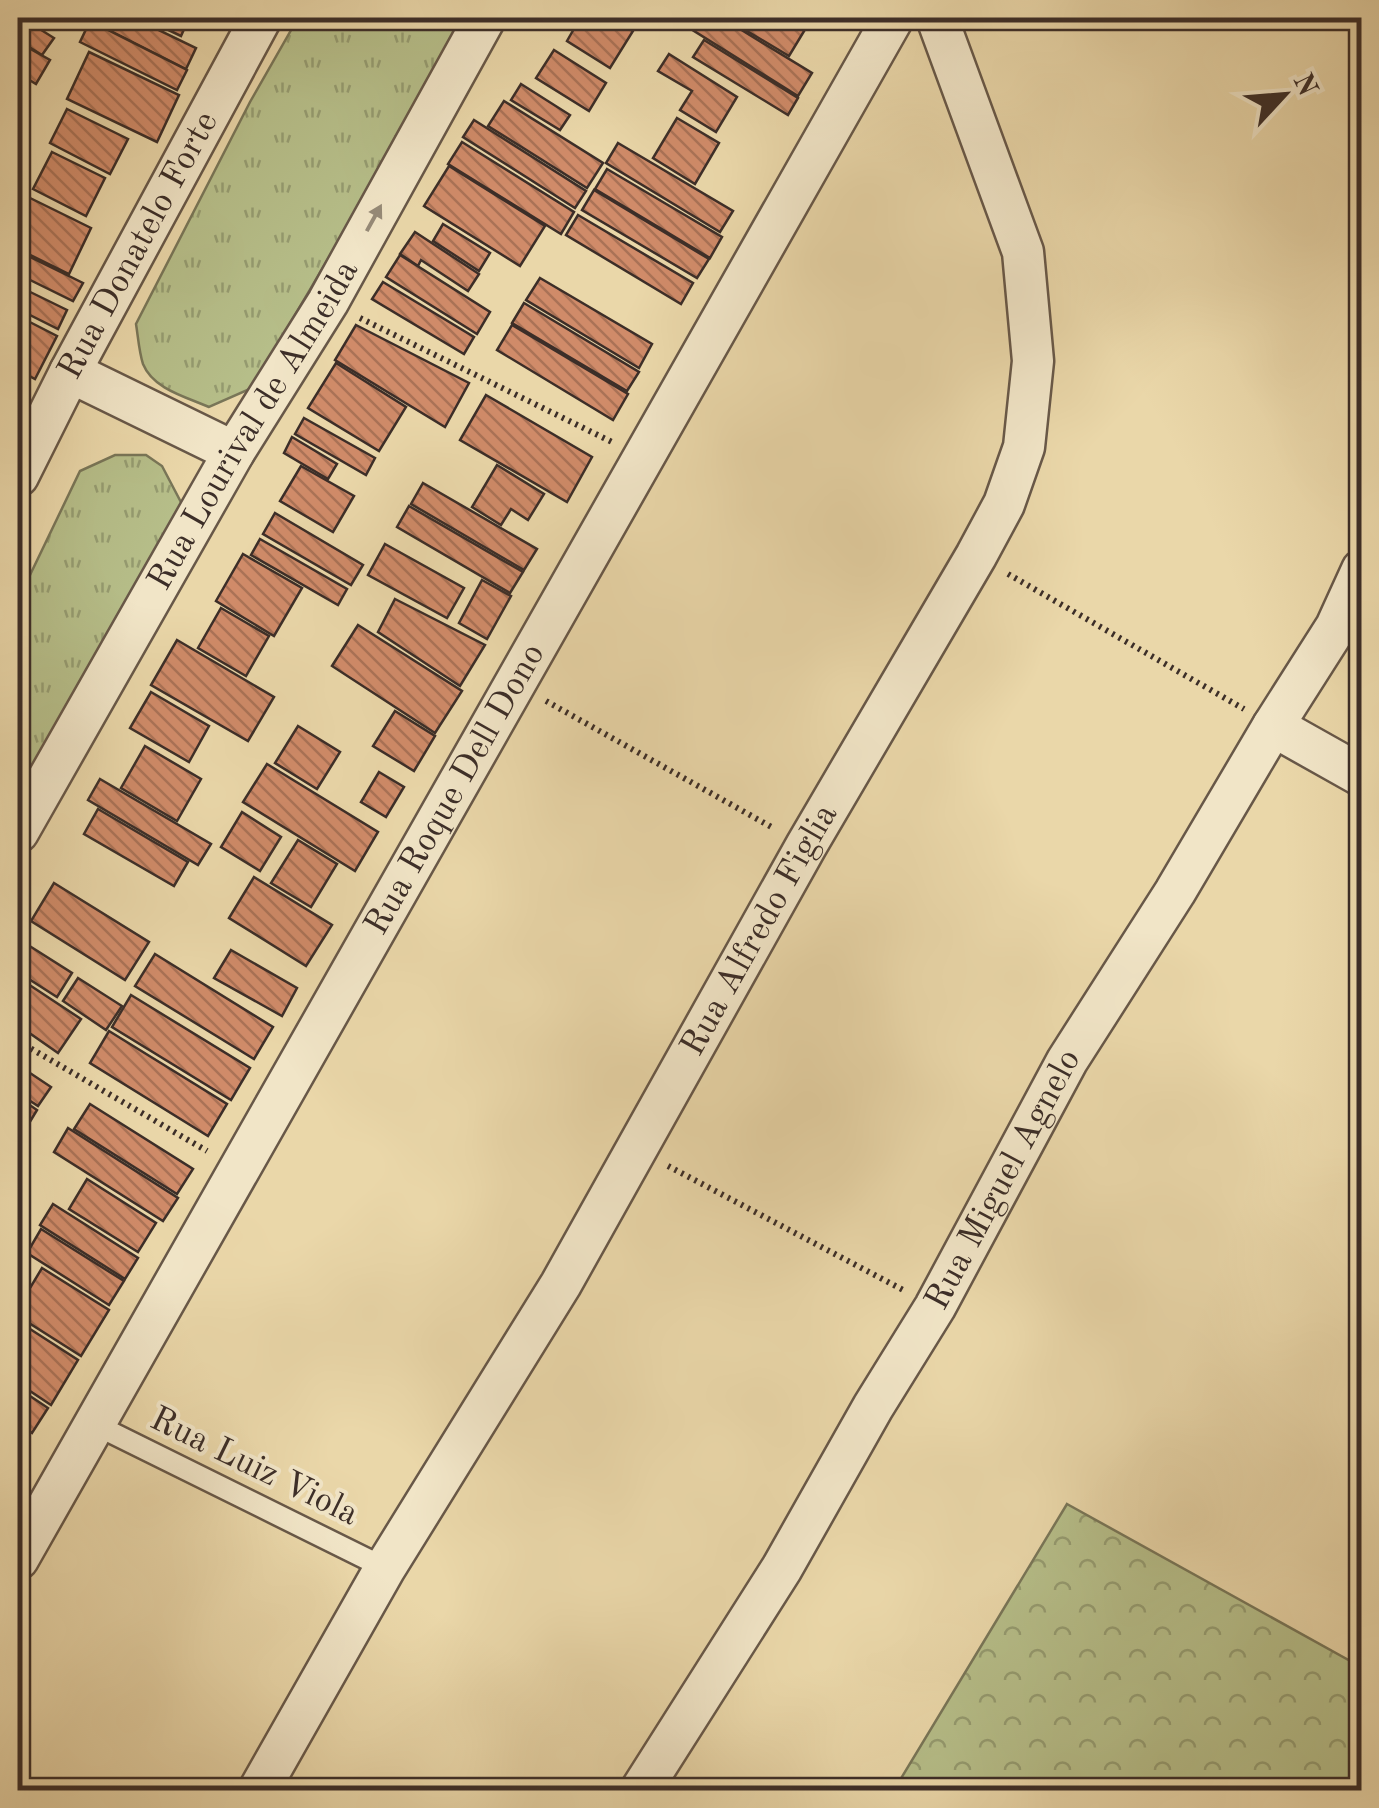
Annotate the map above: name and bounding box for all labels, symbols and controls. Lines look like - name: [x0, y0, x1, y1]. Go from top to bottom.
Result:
- north arrow: [1234, 45, 1334, 145]
- text: N: [1286, 70, 1321, 102]
- street label: Rua Donatelo Forte: [52, 106, 224, 385]
- one-way arrow: [365, 204, 382, 232]
- street label: Rua Lourival de Almeida: [142, 254, 365, 596]
- street label: Rua Roque Dell Dono: [359, 638, 551, 941]
- street label: Rua Alfredo Figlia: [675, 798, 844, 1062]
- street label: Rua Miguel Agnelo: [919, 1043, 1087, 1316]
- street label: Rua Luiz Viola: [144, 1402, 364, 1532]

